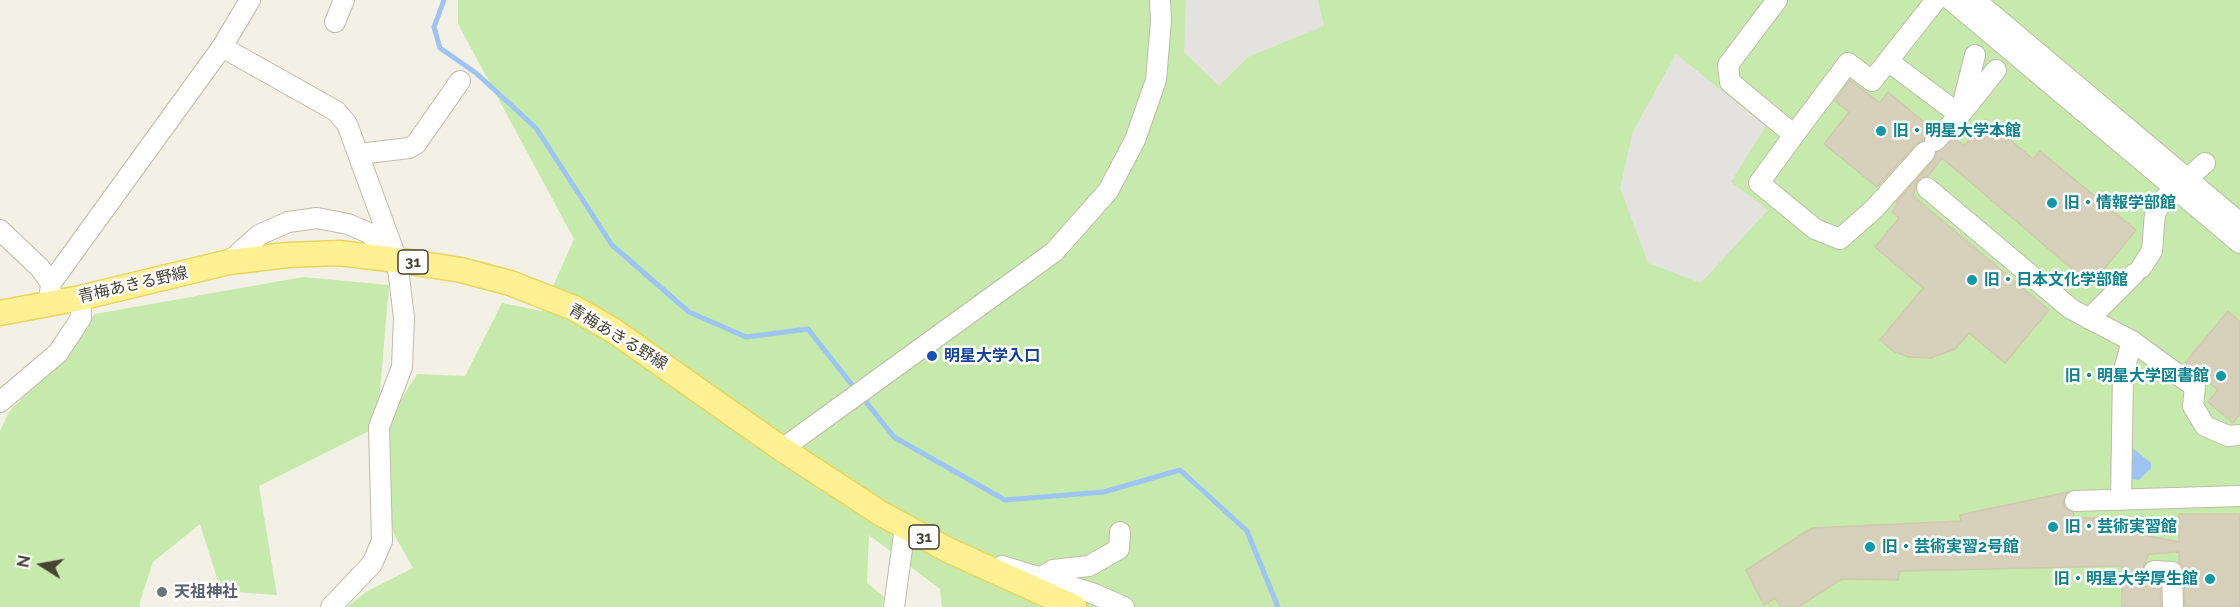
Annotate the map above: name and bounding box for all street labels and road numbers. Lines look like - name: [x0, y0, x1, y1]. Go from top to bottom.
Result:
- road number: 31: [398, 250, 428, 274]
- street label: 青梅あきる野線: [76, 263, 190, 307]
- street label: 青梅あきる野線: [565, 300, 671, 374]
- road number: 31: [909, 525, 939, 549]

